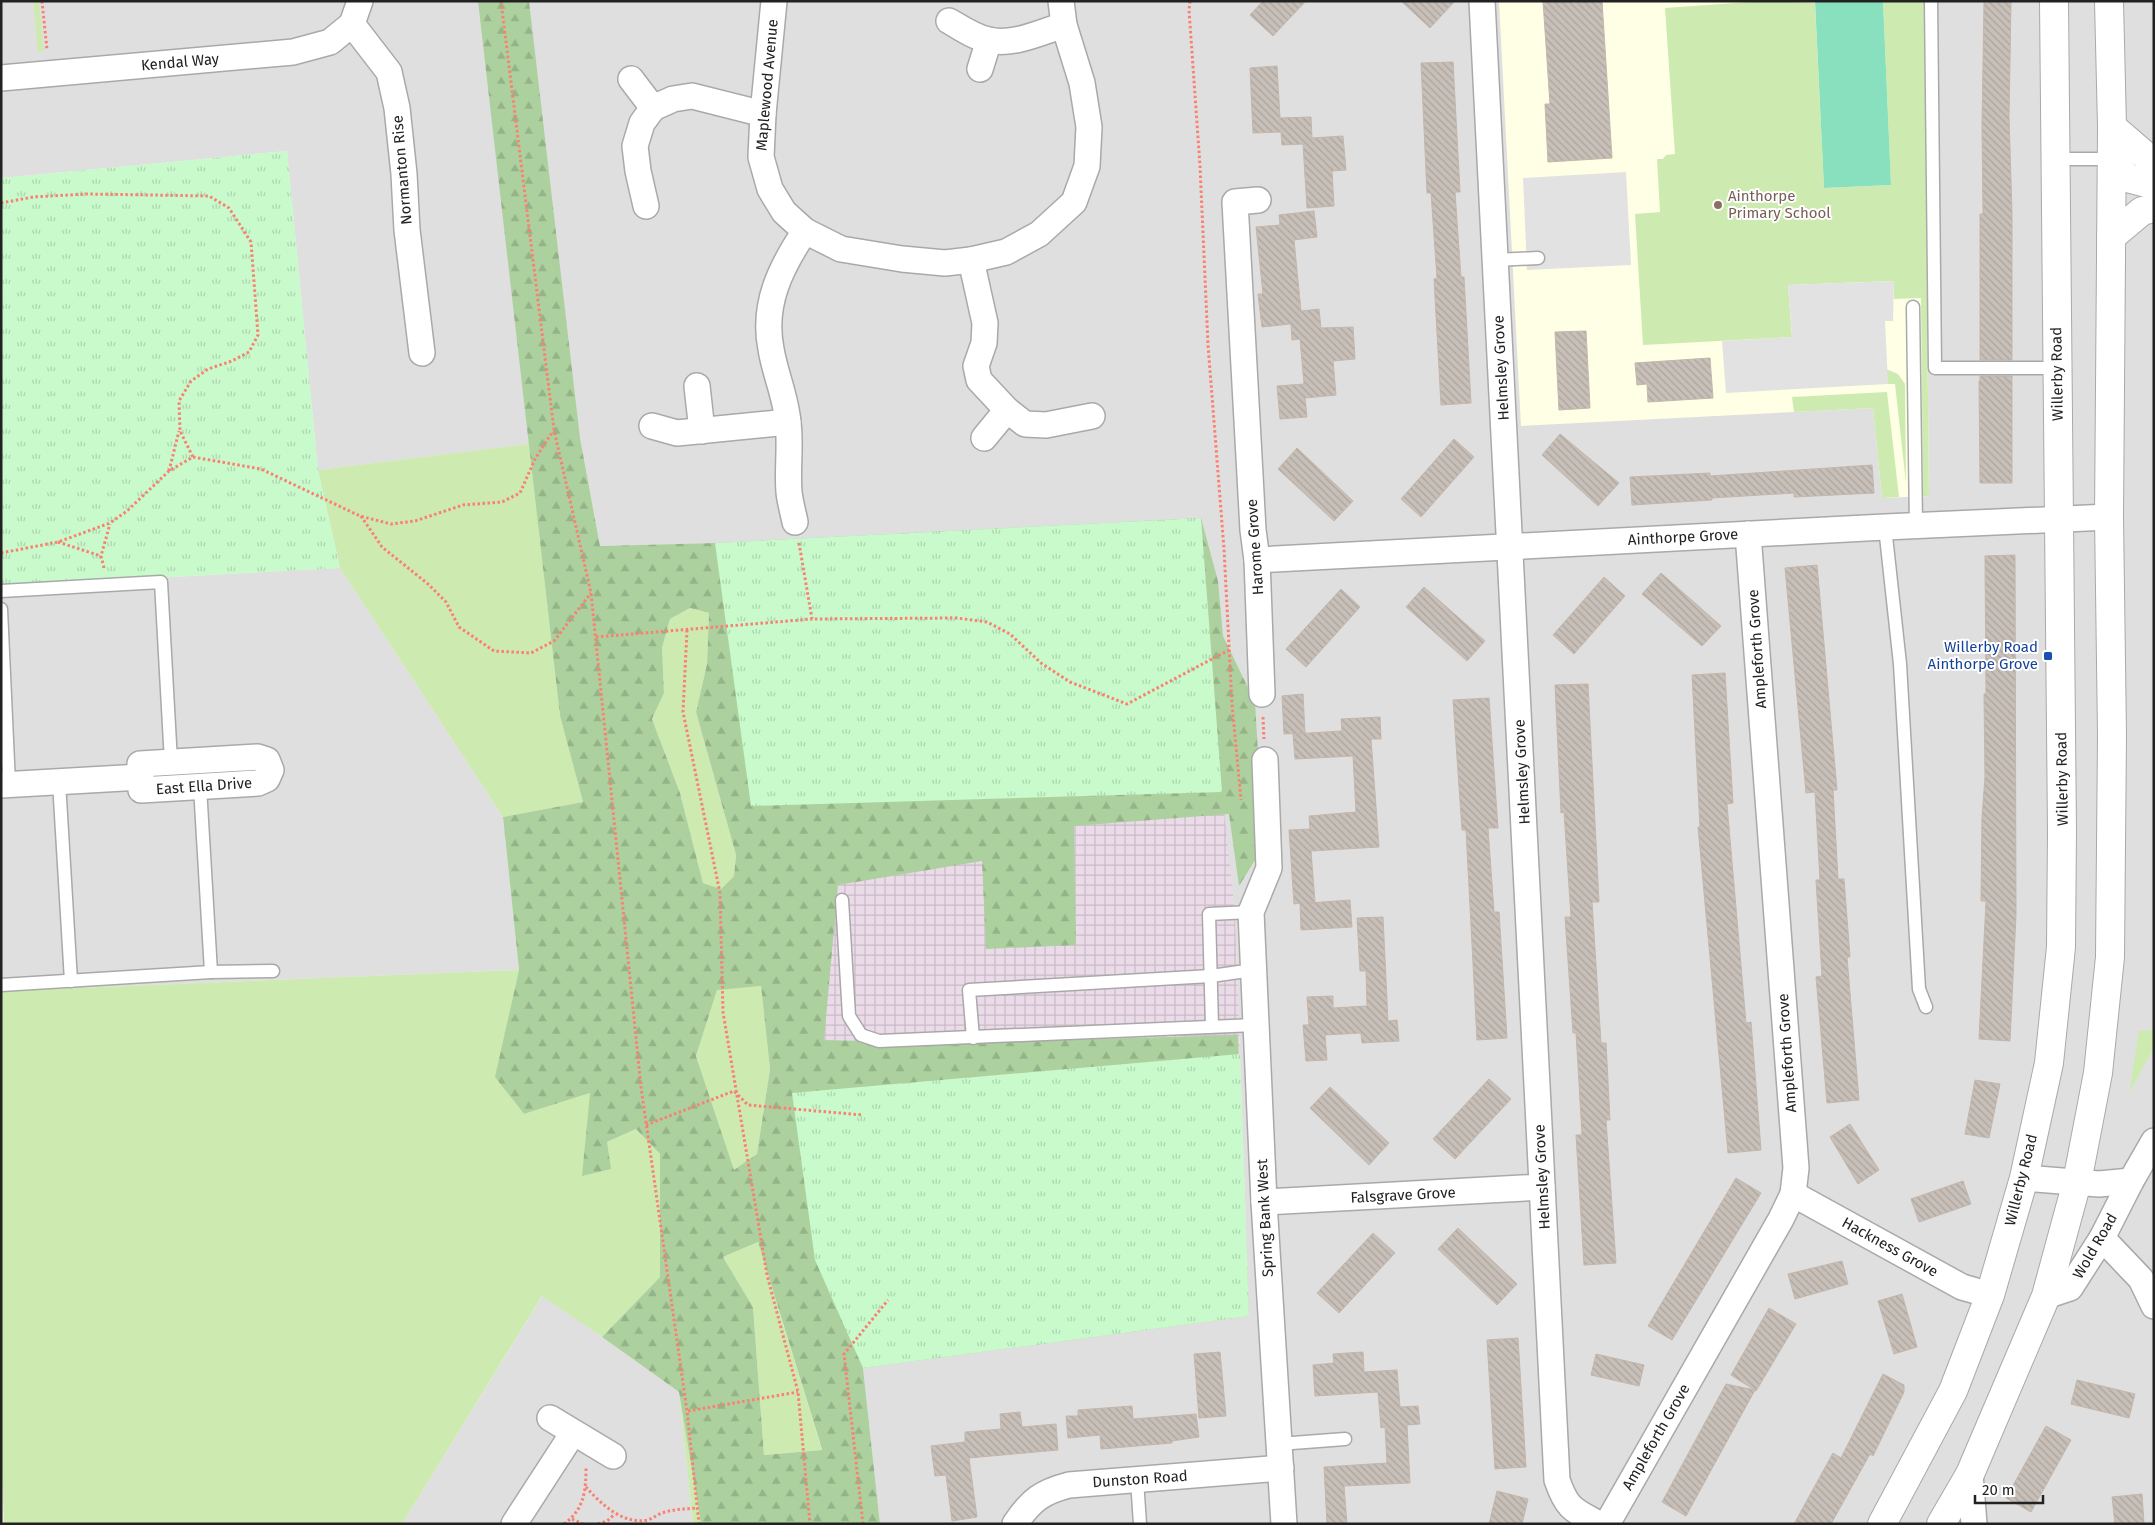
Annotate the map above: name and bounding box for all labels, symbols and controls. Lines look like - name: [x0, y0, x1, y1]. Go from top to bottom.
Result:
- street label: Maplewood Avenue: [752, 18, 782, 152]
- street label: Kendal Way: [140, 50, 220, 74]
- street label: Normanton Rise: [388, 115, 416, 225]
- place label: Ainthorpe Primary School: [1728, 187, 1831, 222]
- marker: Ainthorpe Primary School: [1712, 199, 1724, 211]
- street label: Helmsley Grove: [1489, 315, 1513, 421]
- street label: Willerby Road: [2047, 327, 2067, 421]
- street label: Harome Grove: [1243, 498, 1267, 596]
- street label: Ainthorpe Grove: [1627, 525, 1739, 549]
- street label: Ampleforth Grove: [1744, 589, 1770, 709]
- place label: Willerby Road Ainthorpe Grove: [1928, 638, 2038, 673]
- marker: Willerby Road Ainthorpe Grove: [2042, 650, 2054, 662]
- street label: Helmsley Grove: [1510, 719, 1534, 825]
- street label: Willerby Road: [2052, 732, 2072, 826]
- street label: East Ella Drive: [155, 774, 253, 798]
- street label: Ampleforth Grove: [1774, 993, 1800, 1113]
- street label: Helmsley Grove: [1530, 1124, 1554, 1230]
- street label: Willerby Road: [2001, 1132, 2041, 1228]
- street label: Spring Bank West: [1253, 1158, 1277, 1278]
- street label: Falsgrave Grove: [1350, 1183, 1456, 1207]
- street label: Wold Road: [2069, 1210, 2121, 1282]
- street label: Hackness Grove: [1839, 1213, 1941, 1281]
- street label: Ampleforth Grove: [1618, 1381, 1694, 1493]
- street label: Dunston Road: [1092, 1467, 1188, 1491]
- scale bar: [1975, 1472, 2042, 1504]
- text: 20 m: [1982, 1481, 2015, 1499]

